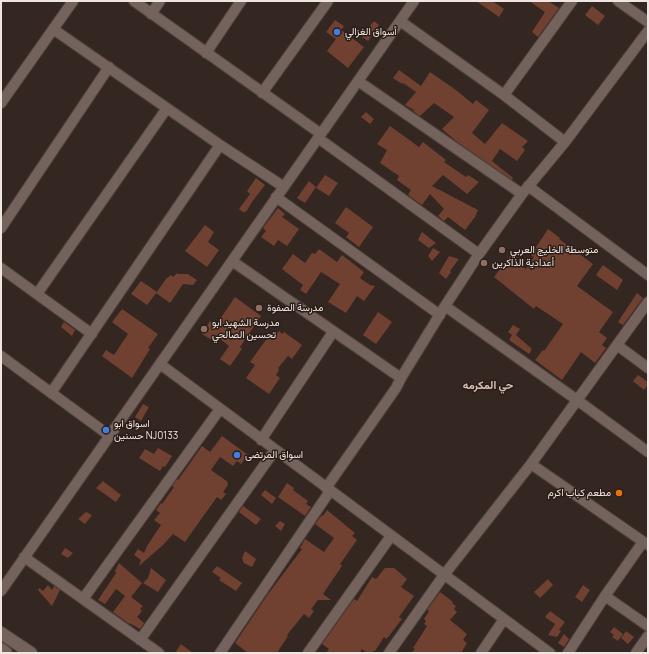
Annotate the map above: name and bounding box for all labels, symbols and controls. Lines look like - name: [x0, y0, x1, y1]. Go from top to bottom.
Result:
- place label: أسواق الغزالي: [345, 26, 397, 38]
- marker: أسواق الغزالي: [332, 27, 342, 37]
- place label: متوسطة الخليج العربي: [510, 244, 598, 256]
- marker: متوسطة الخليج العربي: [497, 245, 507, 255]
- place label: أعدادية الذاكرين: [492, 257, 554, 269]
- marker: أعدادية الذاكرين: [479, 258, 489, 268]
- place label: مدرسة الصفوة: [267, 302, 323, 314]
- marker: مدرسة الصفوة: [254, 303, 264, 313]
- place label: مدرسة الشهيد ابو تحسين الصالحي: [212, 317, 280, 340]
- marker: مدرسة الشهيد ابو تحسين الصالحي: [199, 324, 209, 334]
- district label: حي المكرمه: [463, 379, 513, 393]
- place label: اسواق ابو حسنين NJ0133: [114, 418, 178, 442]
- marker: اسواق ابو حسنين NJ0133: [101, 425, 111, 435]
- place label: اسواق المرتضى: [245, 449, 303, 461]
- marker: اسواق المرتضى: [232, 450, 242, 460]
- place label: مطعم كباب اكرم: [548, 487, 611, 499]
- marker: مطعم كباب اكرم: [614, 488, 624, 498]

